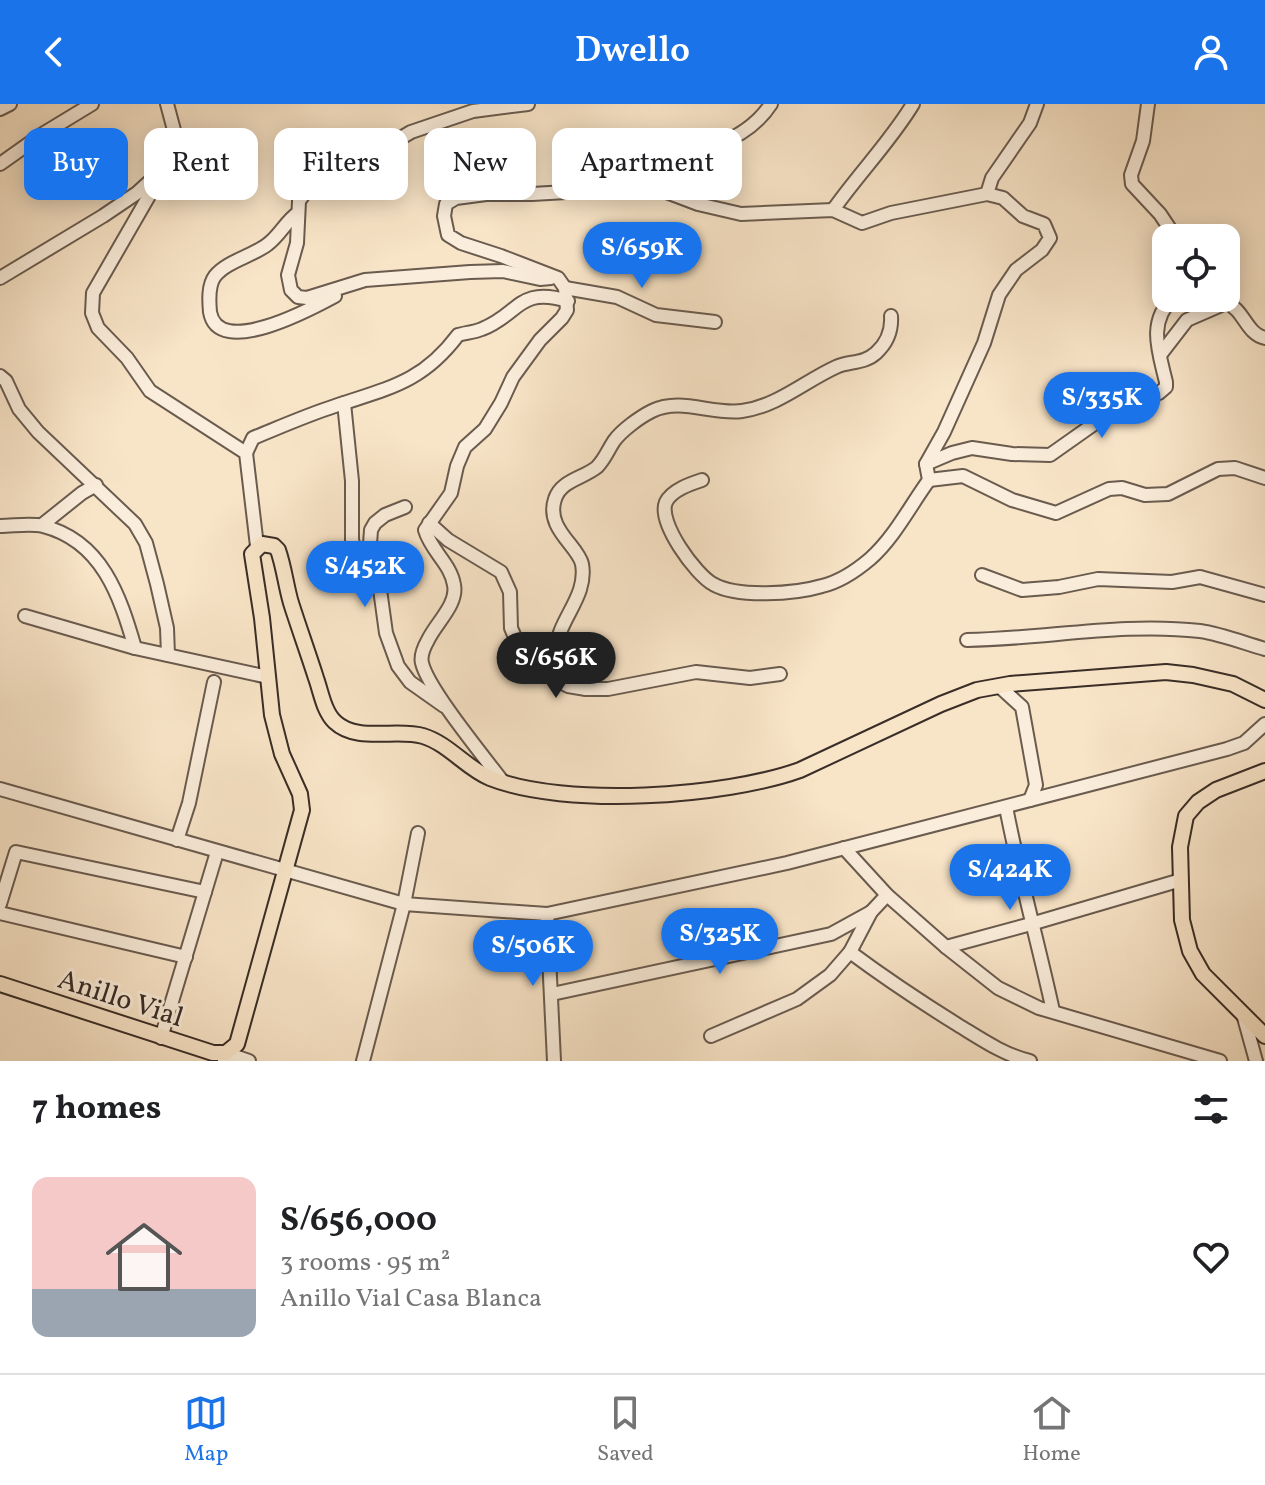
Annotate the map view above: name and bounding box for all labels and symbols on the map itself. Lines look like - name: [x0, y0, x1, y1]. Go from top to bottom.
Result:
- pin: S/659K: [577, 222, 707, 290]
- pin: S/335K: [1037, 372, 1167, 440]
- pin: S/452K: [300, 541, 430, 609]
- pin: S/656K: [491, 632, 621, 700]
- pin: S/424K: [945, 844, 1075, 912]
- pin: S/325K: [655, 908, 785, 976]
- pin: S/506K: [468, 920, 598, 988]
- street label: Anillo Vial: [52, 961, 188, 1038]

